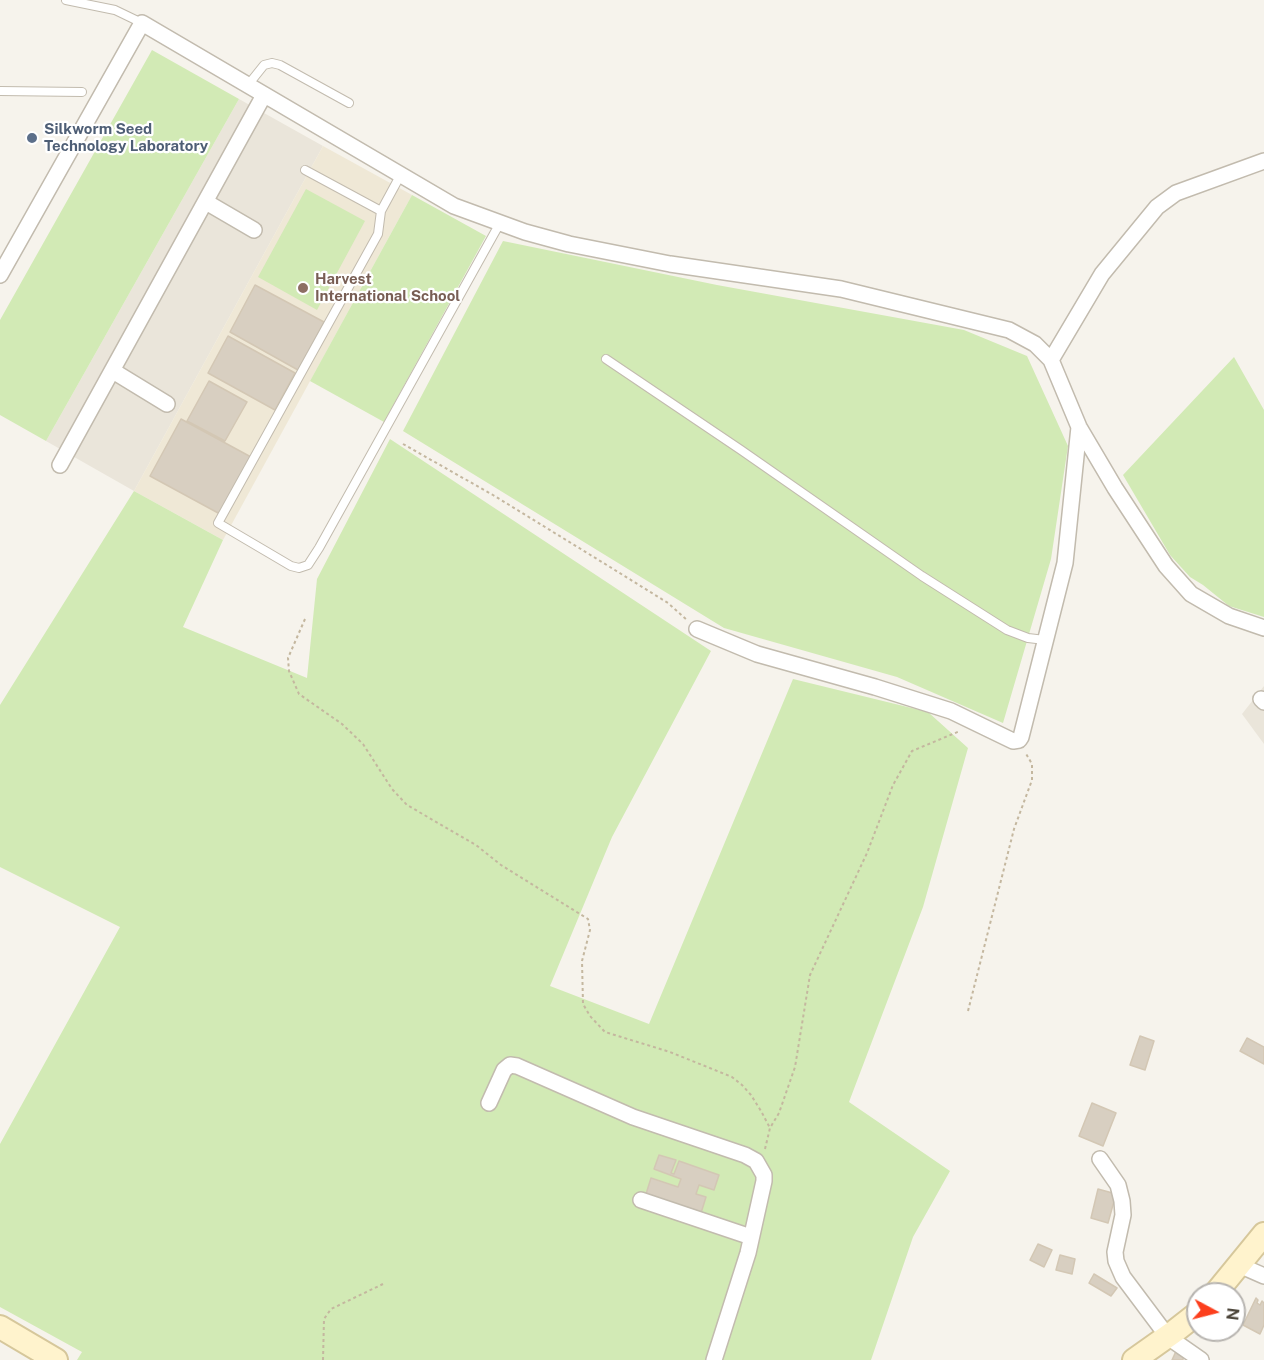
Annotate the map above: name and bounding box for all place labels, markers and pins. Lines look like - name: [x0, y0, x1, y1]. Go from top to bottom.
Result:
- place label: Silkworm Seed Technology Laboratory: [44, 120, 208, 155]
- marker: Silkworm Seed Technology Laboratory: [25, 131, 39, 145]
- place label: Harvest International School: [315, 270, 460, 305]
- marker: Harvest International School: [296, 281, 310, 295]

